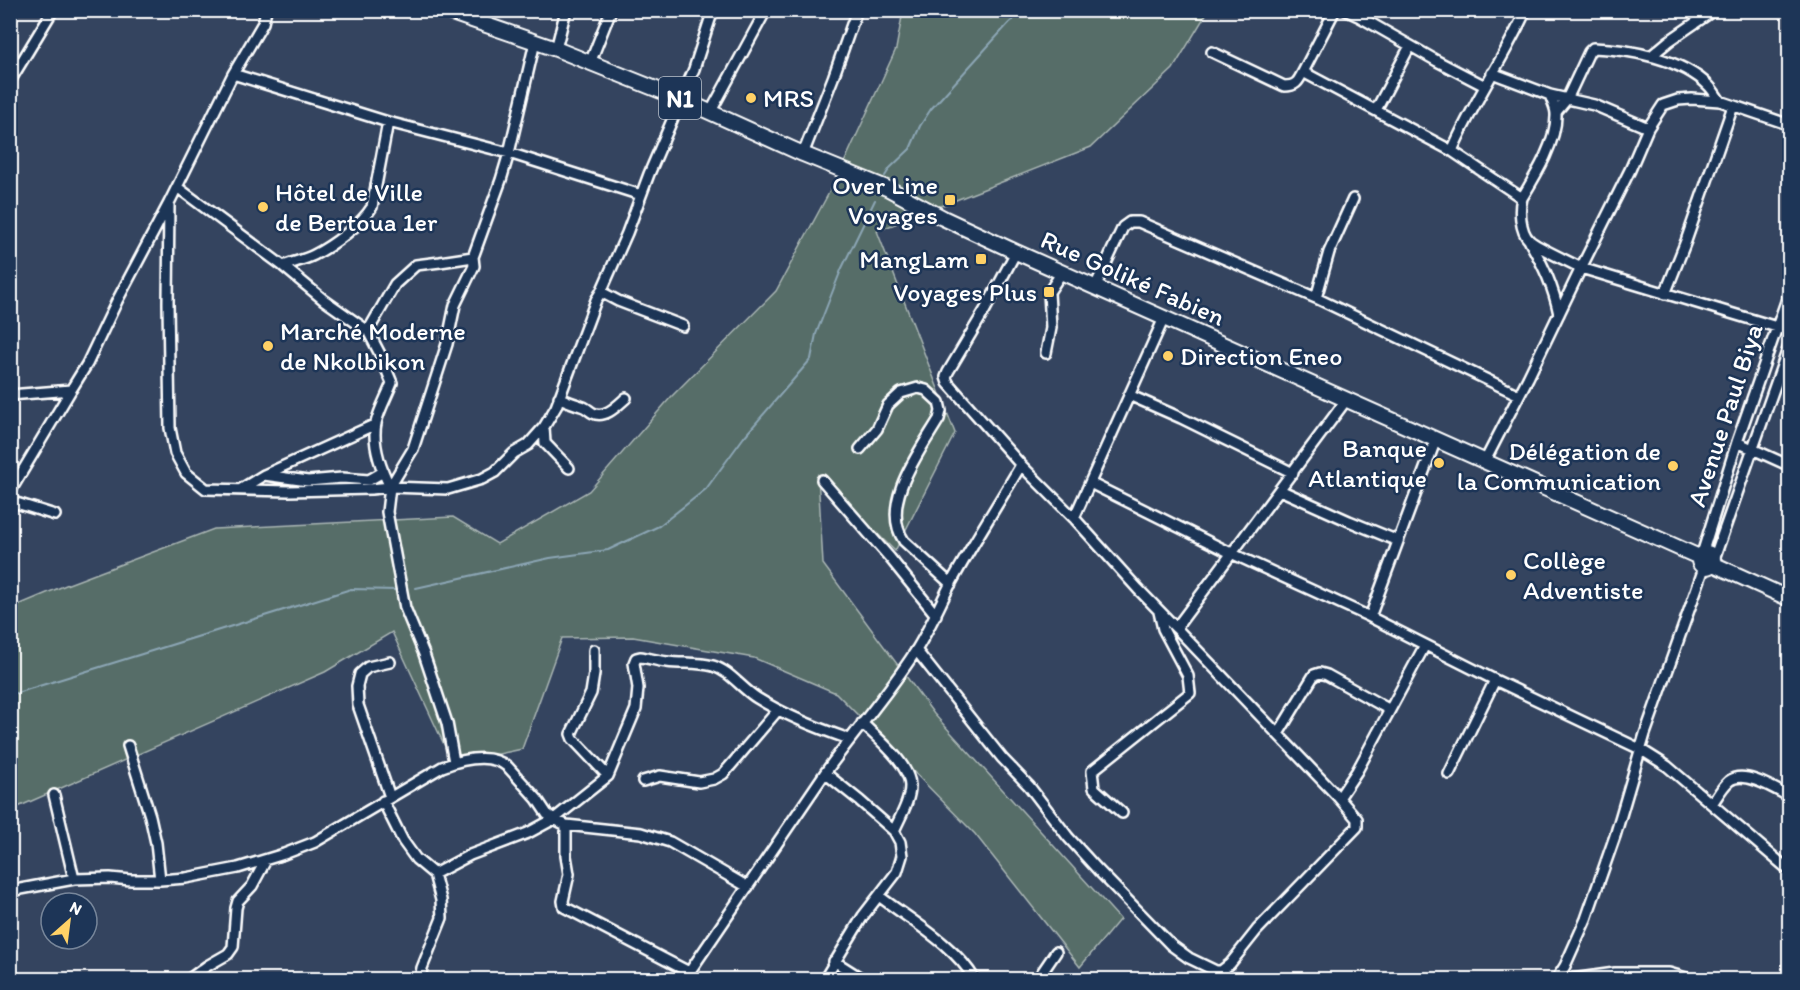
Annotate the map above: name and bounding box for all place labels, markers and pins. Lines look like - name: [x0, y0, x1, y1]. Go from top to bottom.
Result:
- place label: MRS: [763, 82, 814, 114]
- marker: MRS: [744, 91, 758, 105]
- place label: Over Line Voyages: [832, 169, 938, 231]
- place label: Hôtel de Ville de Bertoua 1er: [275, 176, 438, 238]
- marker: Over Line Voyages: [943, 193, 957, 207]
- marker: Hôtel de Ville de Bertoua 1er: [256, 200, 270, 214]
- place label: MangLam: [859, 243, 969, 275]
- marker: MangLam: [974, 252, 988, 266]
- place label: Voyages Plus: [893, 276, 1037, 308]
- marker: Voyages Plus: [1042, 285, 1056, 299]
- place label: Marché Moderne de Nkolbikon: [280, 315, 466, 377]
- marker: Marché Moderne de Nkolbikon: [261, 339, 275, 353]
- place label: Direction Eneo: [1180, 340, 1342, 372]
- marker: Direction Eneo: [1161, 349, 1175, 363]
- place label: Banque Atlantique: [1308, 432, 1427, 494]
- place label: Délégation de la Communication: [1457, 435, 1661, 497]
- marker: Banque Atlantique: [1432, 456, 1446, 470]
- marker: Délégation de la Communication: [1666, 459, 1680, 473]
- place label: Collège Adventiste: [1523, 544, 1643, 606]
- marker: Collège Adventiste: [1504, 568, 1518, 582]

